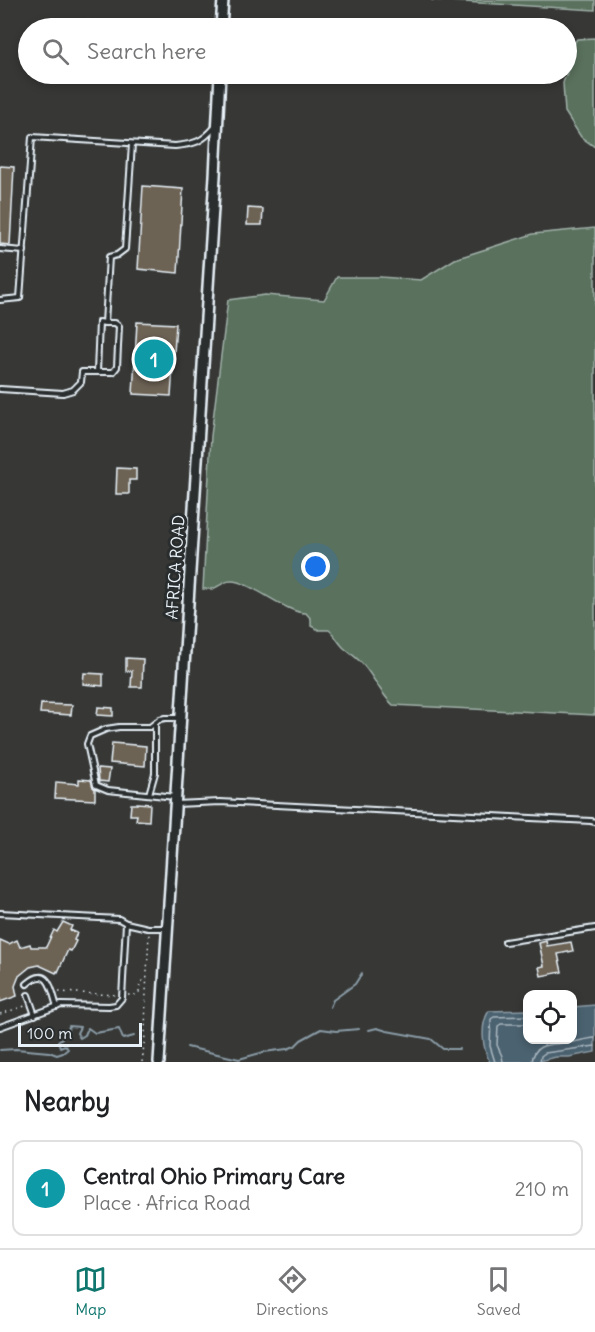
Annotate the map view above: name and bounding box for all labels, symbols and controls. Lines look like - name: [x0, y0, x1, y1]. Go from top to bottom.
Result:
- search box: [18, 18, 577, 84]
- icon: search: [39, 35, 72, 68]
- text: Search here: [87, 37, 206, 65]
- pin: 1: [134, 336, 174, 382]
- street label: AFRICA ROAD: [161, 514, 189, 620]
- your location: [301, 552, 330, 581]
- map controls: [523, 990, 577, 1044]
- button: locate: [523, 990, 577, 1044]
- scale bar: [18, 1020, 142, 1048]
- text: 100 m: [27, 1023, 72, 1043]
- text: Nearby: [24, 1085, 110, 1118]
- text: Central Ohio Primary Care: [83, 1162, 345, 1190]
- text: 1: [42, 1176, 49, 1201]
- text: 210 m: [515, 1176, 569, 1201]
- text: Place · Africa Road: [83, 1190, 250, 1215]
- tab: Map: [74, 1263, 107, 1319]
- tab: Directions: [256, 1263, 328, 1319]
- tab: Saved: [477, 1263, 521, 1319]

